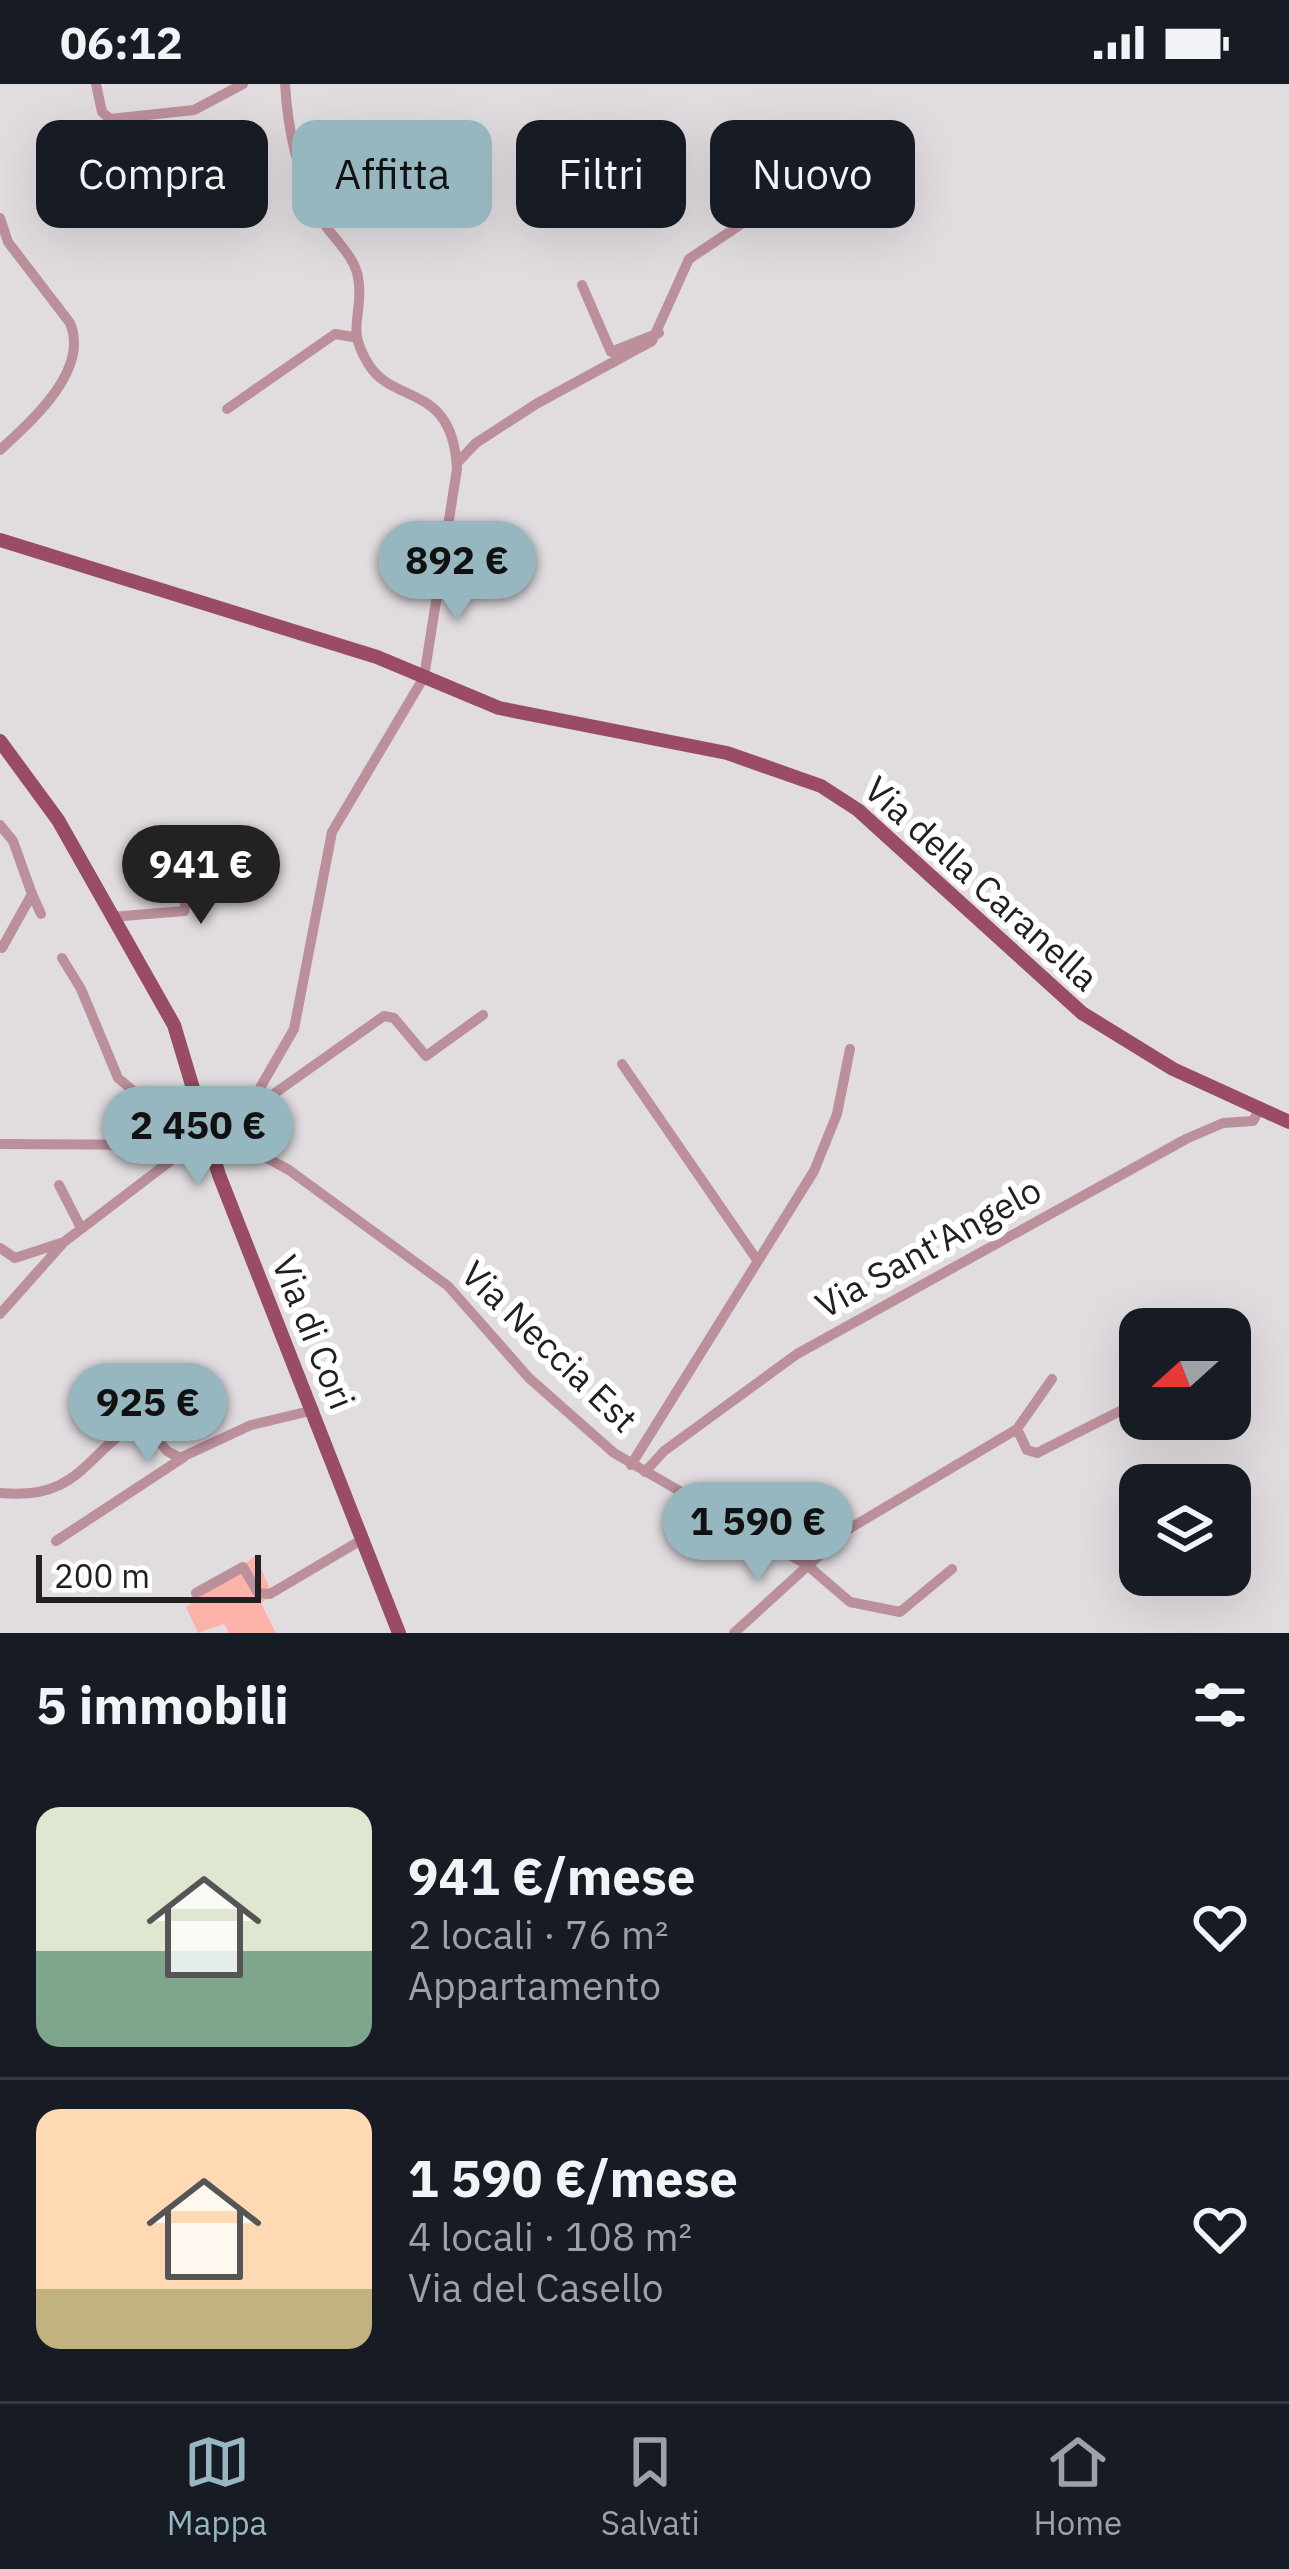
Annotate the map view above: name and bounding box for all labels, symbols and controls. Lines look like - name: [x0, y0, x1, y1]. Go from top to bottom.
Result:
- text: 06:12: [60, 13, 183, 71]
- chip: Compra: [36, 120, 268, 228]
- chip: Affitta: [292, 120, 492, 228]
- chip: Filtri: [516, 120, 686, 228]
- chip: Nuovo: [710, 120, 915, 228]
- pin: 892 €: [373, 521, 541, 623]
- text: 892 €: [405, 534, 509, 585]
- street label: Via della Caranella: [855, 765, 1109, 1001]
- pin: 941 €: [117, 825, 285, 927]
- text: 941 €: [149, 838, 253, 889]
- pin: 2 450 €: [87, 1086, 309, 1188]
- text: 2 450 €: [130, 1099, 266, 1150]
- street label: Via Sant'Angelo: [807, 1166, 1049, 1328]
- street label: Via di Cori: [262, 1248, 366, 1416]
- street label: Via Neccia Est: [452, 1250, 648, 1442]
- north arrow: [1119, 1308, 1251, 1440]
- map controls: [1119, 1308, 1251, 1596]
- pin: 925 €: [64, 1363, 232, 1465]
- text: 925 €: [96, 1376, 200, 1427]
- button: layers: [1119, 1464, 1251, 1596]
- pin: 1 590 €: [647, 1482, 869, 1584]
- text: 1 590 €: [690, 1495, 826, 1546]
- scale bar: [36, 1549, 261, 1602]
- text: 200 m: [54, 1554, 150, 1597]
- text: 5 immobili: [36, 1672, 289, 1738]
- icon: filters: [1187, 1672, 1253, 1738]
- text: 941 €/mese: [408, 1843, 695, 1909]
- icon: home: [132, 1855, 276, 1999]
- icon: heart: [1187, 1894, 1253, 1960]
- text: 2 locali · 76 m²: [408, 1909, 669, 1960]
- text: Appartamento: [408, 1960, 661, 2011]
- text: 1 590 €/mese: [408, 2145, 738, 2211]
- icon: home: [132, 2157, 276, 2301]
- icon: heart: [1187, 2196, 1253, 2262]
- text: 4 locali · 108 m²: [408, 2211, 692, 2262]
- text: Via del Casello: [408, 2262, 664, 2313]
- tab: Mappa: [167, 2429, 267, 2544]
- tab: Salvati: [601, 2429, 700, 2544]
- tab: Home: [1033, 2429, 1122, 2544]

